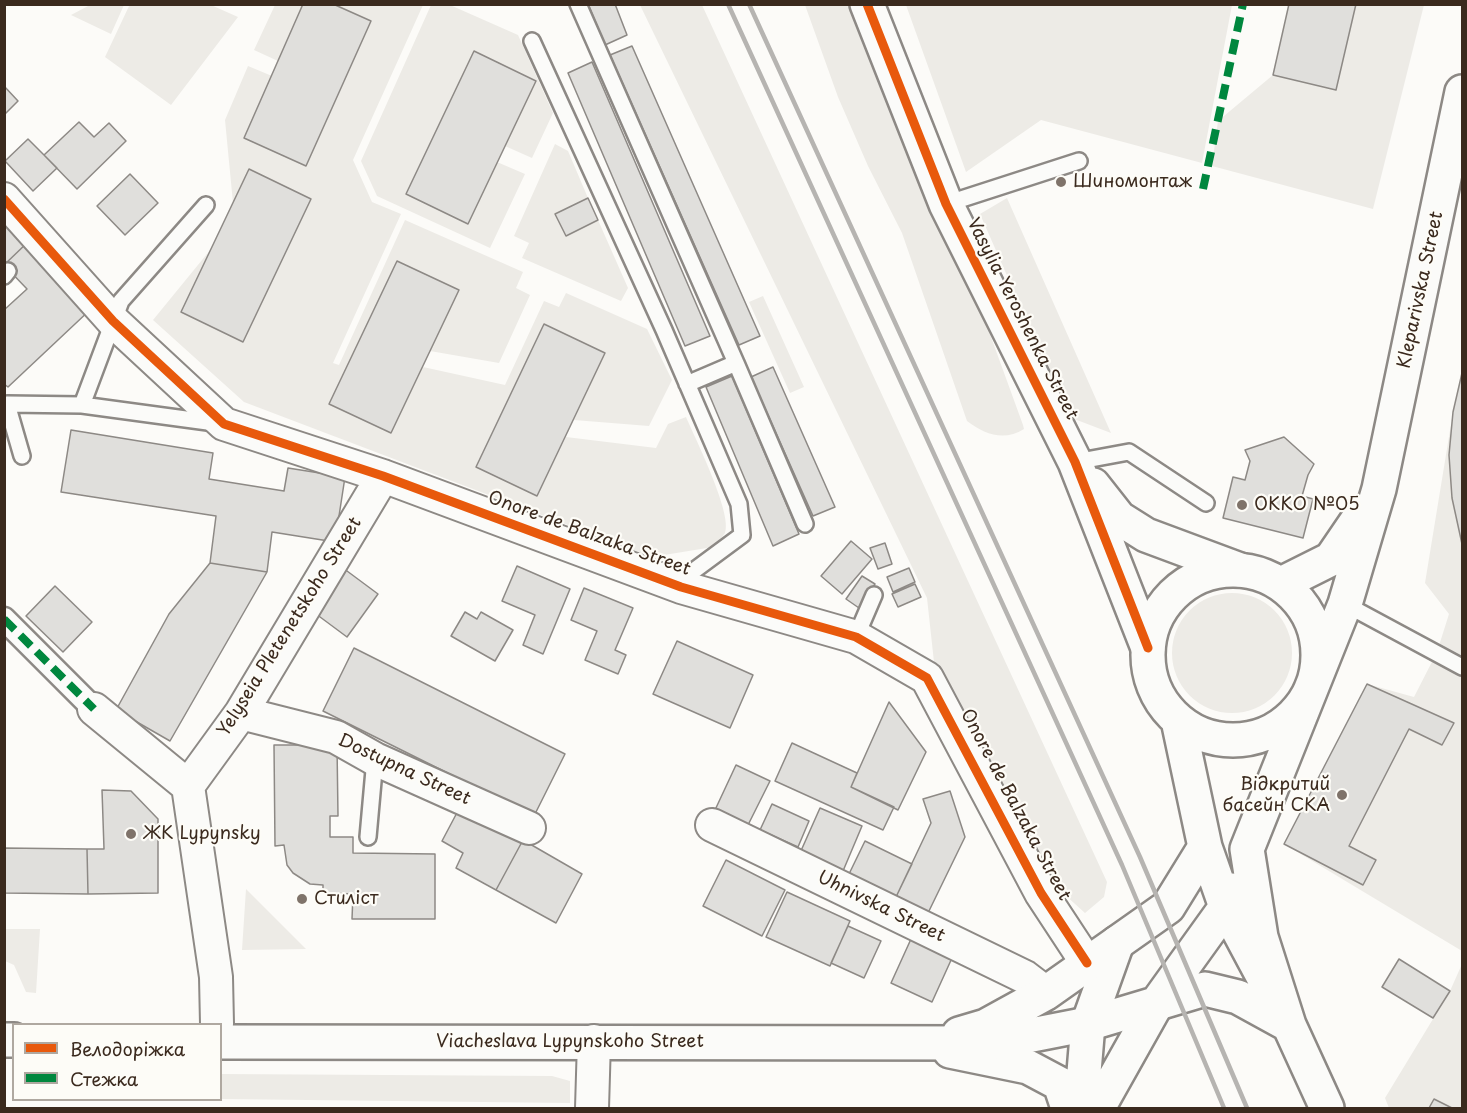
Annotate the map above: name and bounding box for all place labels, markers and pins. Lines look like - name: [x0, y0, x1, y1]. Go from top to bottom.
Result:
- place label: Шиномонтаж: [1073, 171, 1192, 193]
- marker: Шиномонтаж: [1054, 175, 1068, 189]
- place label: OKKO №05: [1254, 494, 1360, 516]
- marker: OKKO №05: [1235, 498, 1249, 512]
- place label: Відкритий басейн СКА: [1223, 774, 1330, 816]
- marker: Відкритий басейн СКА: [1335, 788, 1349, 802]
- place label: ЖК Lypynsky: [143, 823, 261, 845]
- marker: ЖК Lypynsky: [124, 827, 138, 841]
- place label: Стиліст: [314, 888, 379, 910]
- marker: Стиліст: [295, 892, 309, 906]

